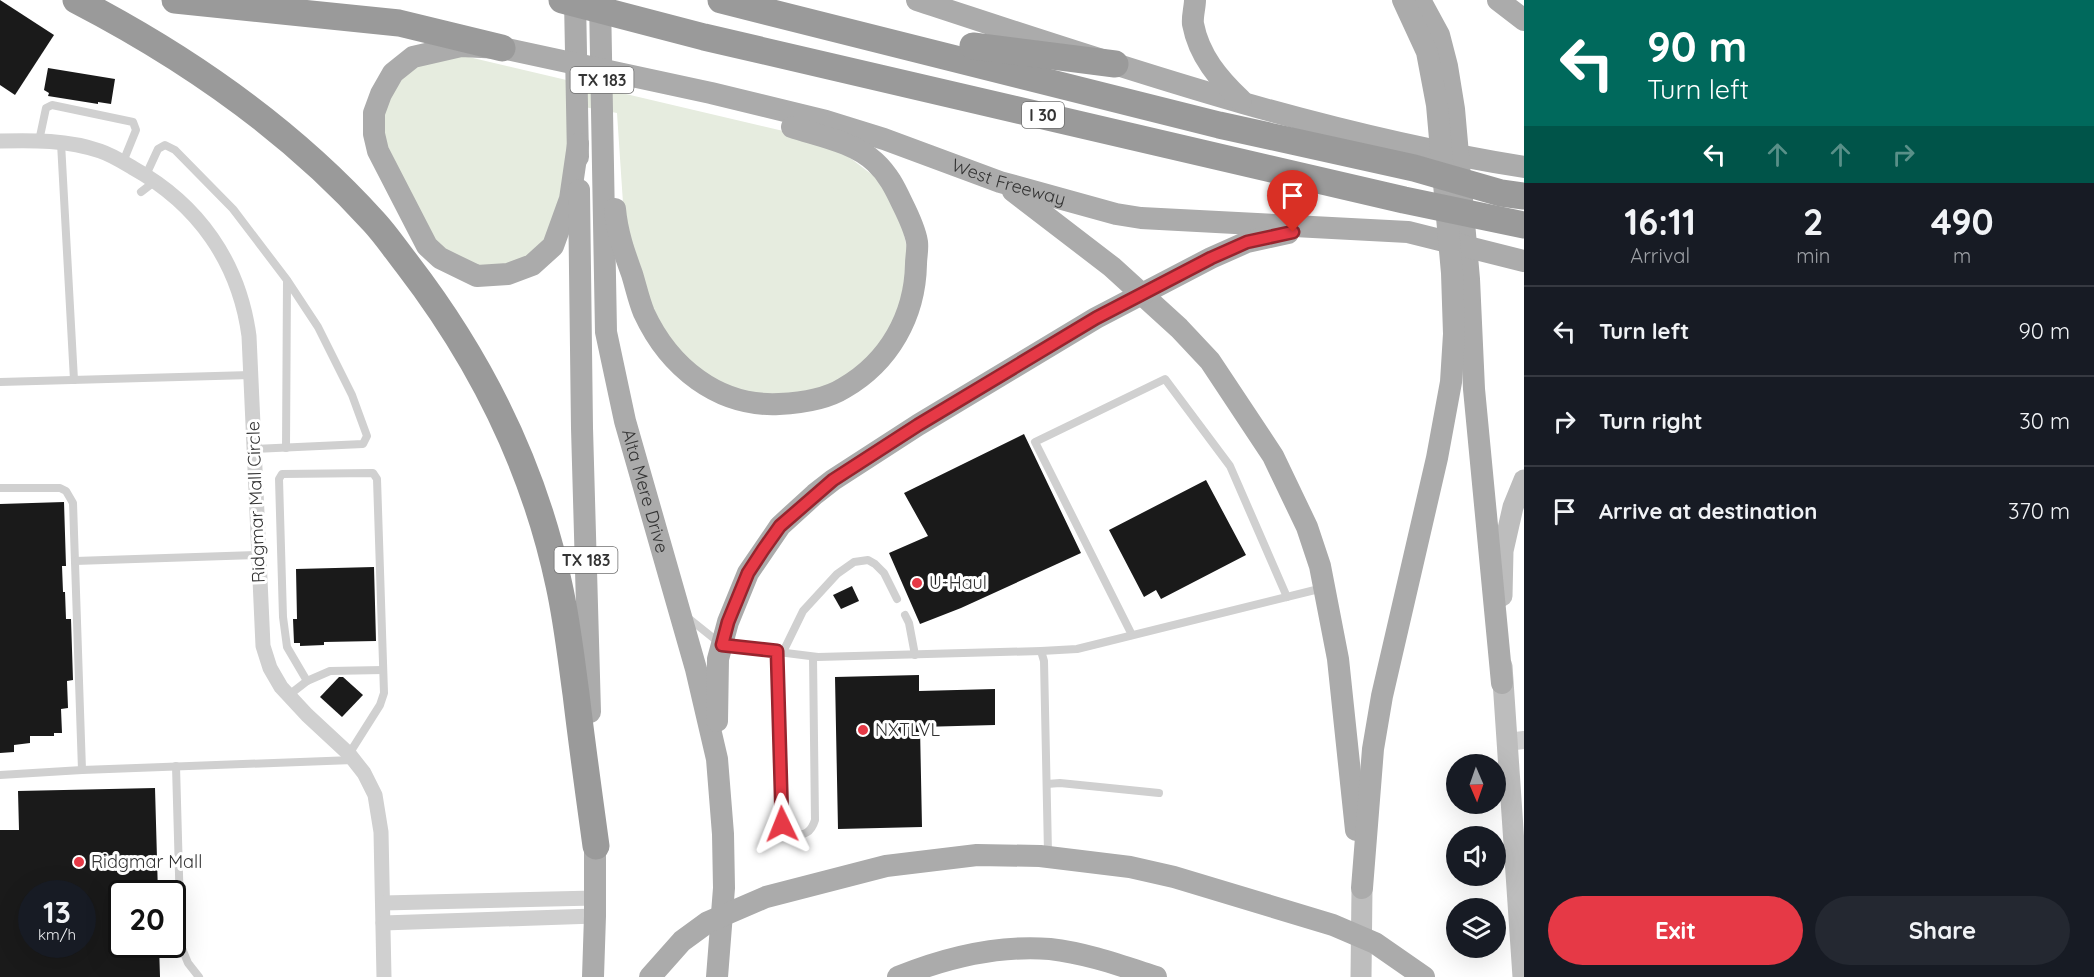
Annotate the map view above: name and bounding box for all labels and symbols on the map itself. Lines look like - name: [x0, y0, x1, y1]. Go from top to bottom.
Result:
- road number: TX 183: [570, 67, 634, 93]
- road number: I 30: [1022, 102, 1064, 128]
- street label: West Freeway: [948, 153, 1068, 211]
- pin: [1267, 170, 1318, 232]
- street label: Ridgmar Mall Circle: [241, 421, 270, 583]
- street label: Alta Mere Drive: [617, 426, 674, 556]
- road number: TX 183: [554, 547, 618, 573]
- place label: U-Haul: [929, 571, 987, 594]
- marker: U-Haul: [910, 576, 924, 590]
- place label: NXTLVL: [875, 718, 941, 741]
- marker: NXTLVL: [856, 723, 870, 737]
- north arrow: [1446, 754, 1506, 814]
- position arrow: [750, 792, 814, 856]
- place label: Ridgmar Mall: [91, 850, 202, 873]
- marker: Ridgmar Mall: [72, 855, 86, 869]
- speed limit sign: 20: [108, 880, 186, 958]

